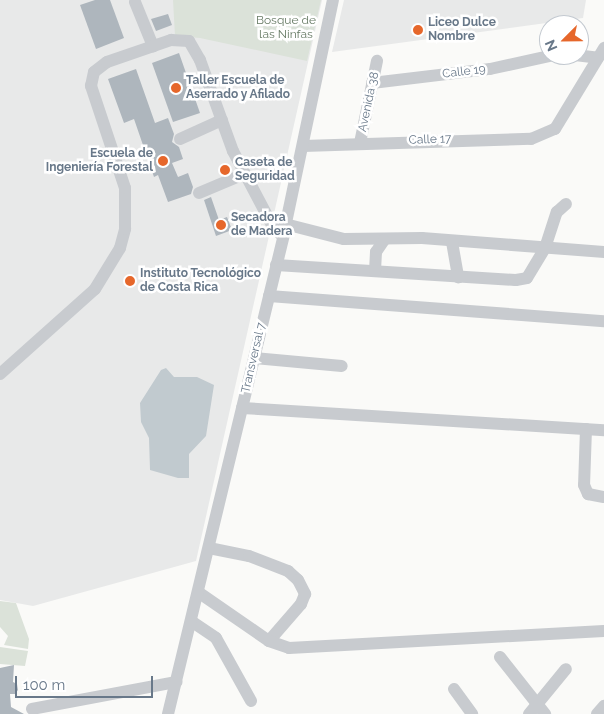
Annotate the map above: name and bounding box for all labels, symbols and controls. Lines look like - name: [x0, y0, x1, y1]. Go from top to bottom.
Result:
- park label: Bosque de las Ninfas: [256, 14, 316, 42]
- north arrow: [539, 15, 589, 65]
- place label: Liceo Dulce Nombre: [428, 16, 496, 44]
- marker: Liceo Dulce Nombre: [412, 24, 424, 36]
- text: N: [542, 37, 561, 54]
- street label: Calle 19: [441, 62, 487, 82]
- street label: Avenida 38: [356, 71, 382, 133]
- place label: Taller Escuela de Aserrado y Afilado: [186, 74, 291, 102]
- marker: Taller Escuela de Aserrado y Afilado: [170, 82, 182, 94]
- street label: Calle 17: [408, 132, 452, 148]
- place label: Escuela de Ingeniería Forestal: [46, 147, 153, 175]
- marker: Escuela de Ingeniería Forestal: [157, 155, 169, 167]
- place label: Caseta de Seguridad: [235, 156, 295, 184]
- marker: Caseta de Seguridad: [219, 164, 231, 176]
- place label: Secadora de Madera: [231, 211, 292, 239]
- marker: Secadora de Madera: [215, 219, 227, 231]
- place label: Instituto Tecnológico de Costa Rica: [140, 267, 261, 295]
- marker: Instituto Tecnológico de Costa Rica: [124, 275, 136, 287]
- street label: Transversal 7: [239, 321, 269, 395]
- scale bar: [18, 666, 155, 698]
- text: 100 m: [23, 676, 65, 694]

